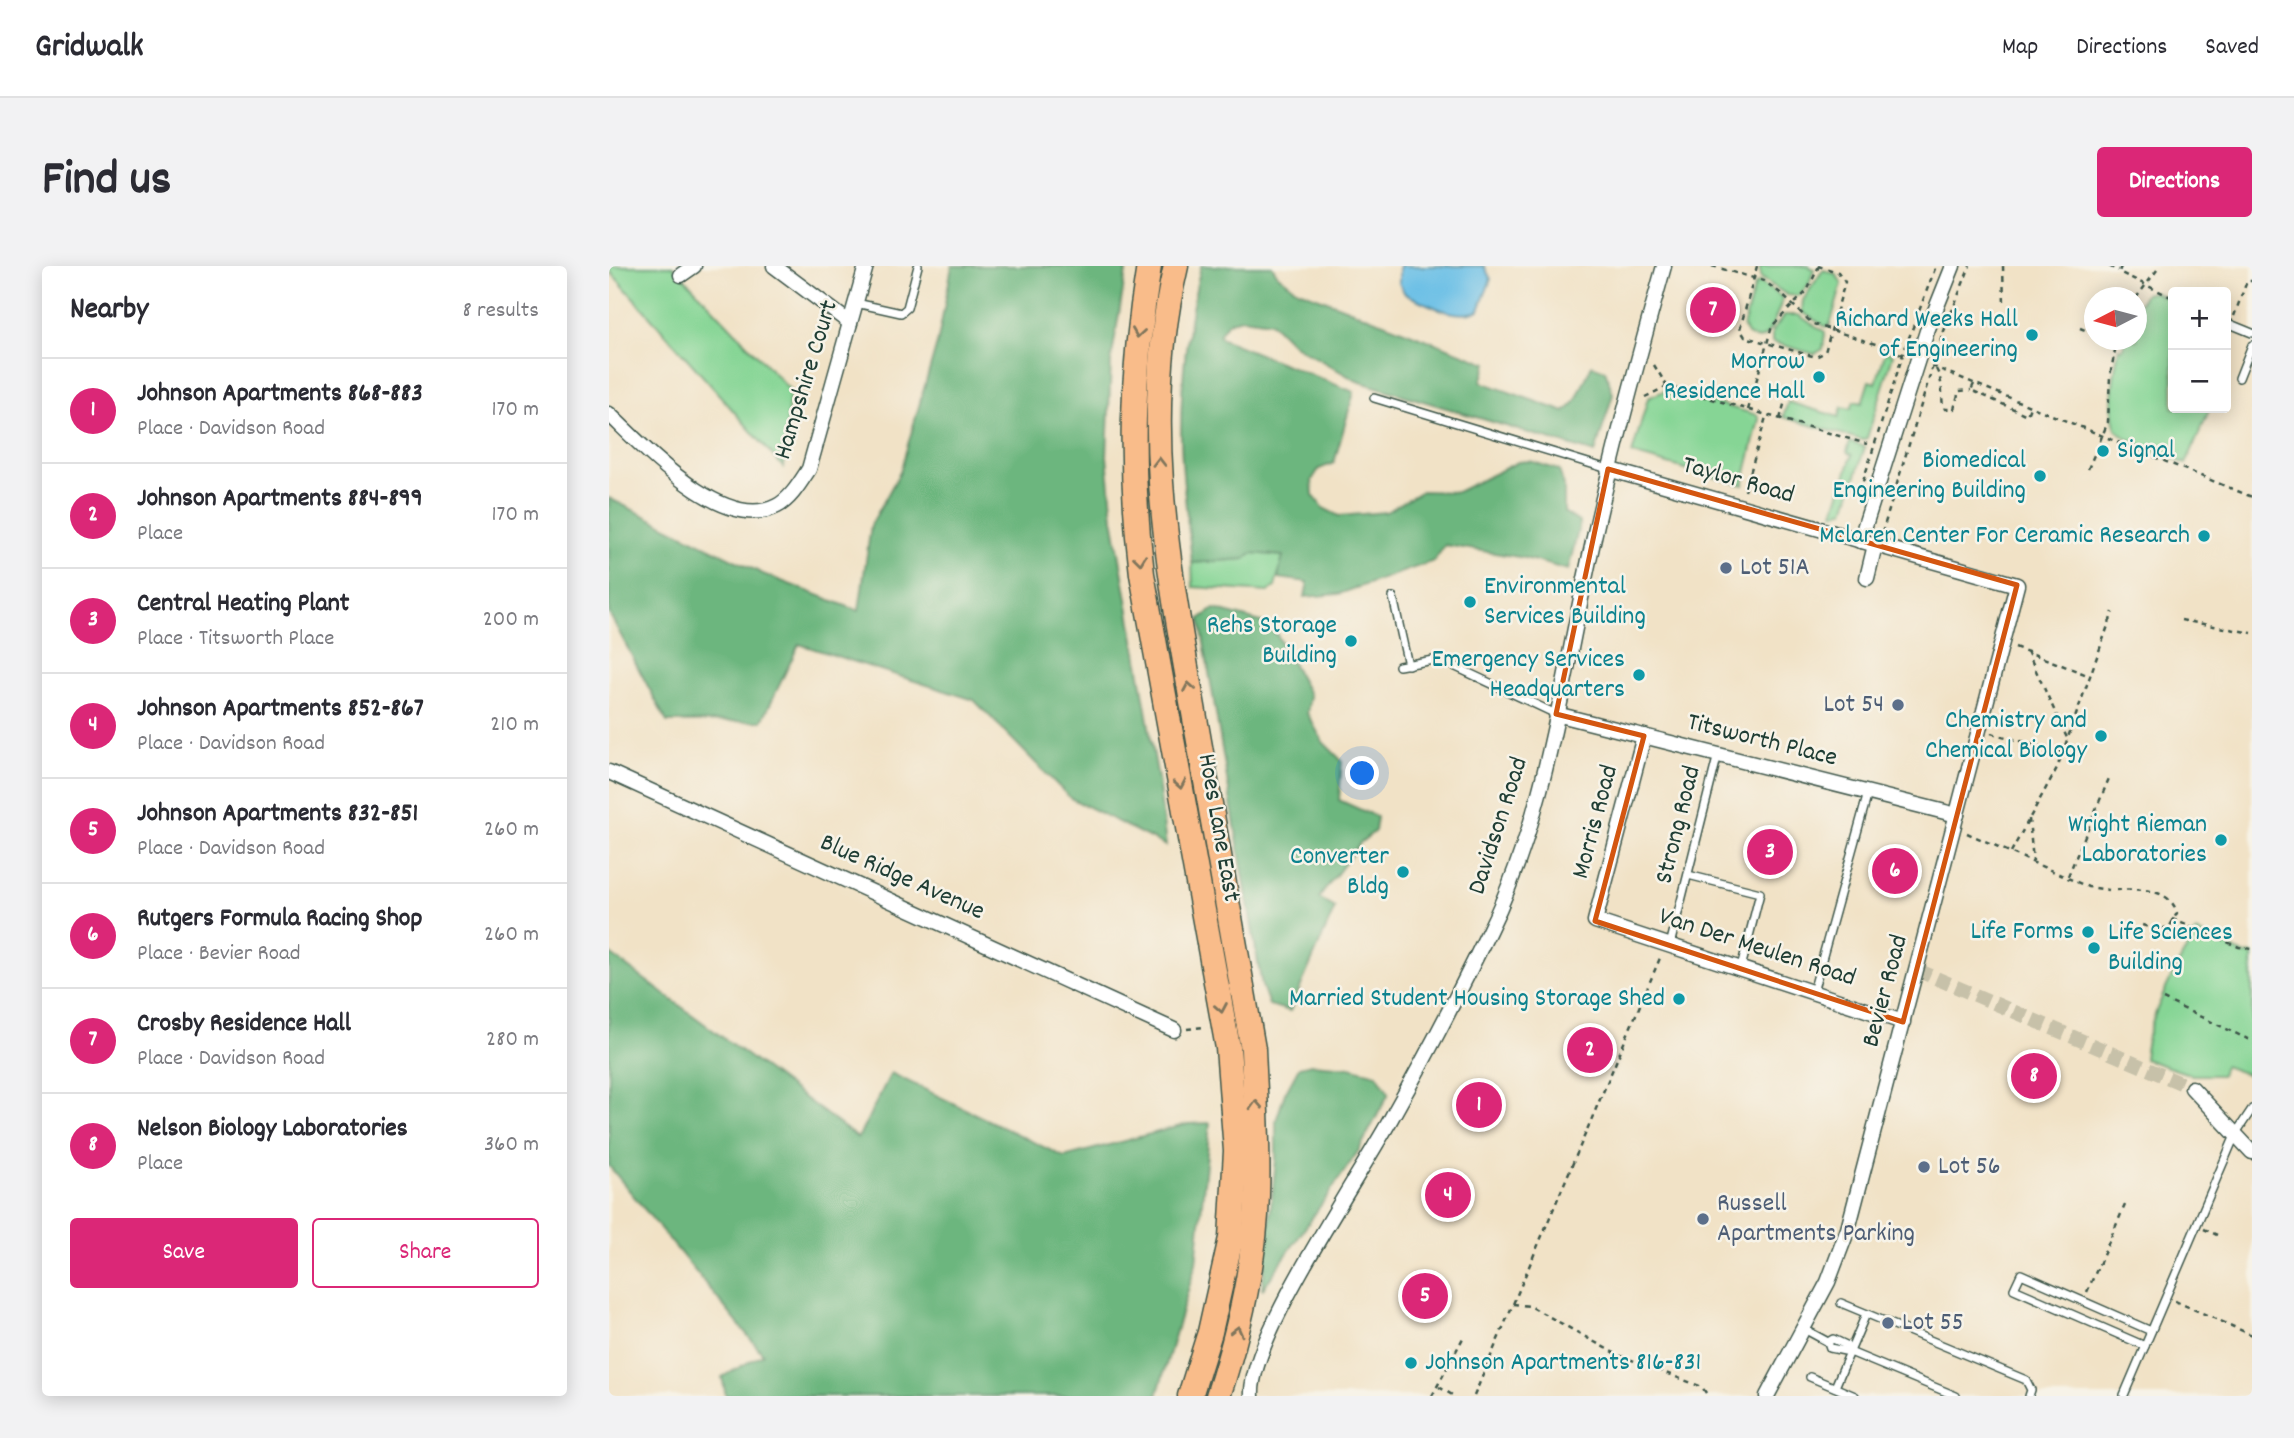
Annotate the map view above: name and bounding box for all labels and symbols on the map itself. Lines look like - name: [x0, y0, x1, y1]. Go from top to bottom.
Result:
- pin: 7: [1690, 284, 1736, 336]
- north arrow: [2084, 287, 2147, 350]
- street label: Hampshire Court: [765, 295, 849, 464]
- place label: Richard Weeks Hall of Engineering: [1835, 302, 2018, 369]
- marker: Richard Weeks Hall of Engineering: [2024, 327, 2040, 343]
- one-way arrow: [1131, 328, 1146, 339]
- place label: Morrow Residence Hall: [1664, 344, 1805, 411]
- marker: Morrow Residence Hall: [1811, 369, 1827, 385]
- place label: Signal: [2117, 433, 2175, 470]
- place label: Biomedical Engineering Building: [1833, 443, 2026, 510]
- marker: Signal: [2095, 443, 2111, 459]
- street label: Taylor Road: [1678, 447, 1798, 515]
- one-way arrow: [1151, 456, 1166, 467]
- marker: Biomedical Engineering Building: [2032, 468, 2048, 484]
- place label: Mclaren Center For Ceramic Research: [1819, 518, 2190, 555]
- marker: Mclaren Center For Ceramic Research: [2196, 528, 2212, 544]
- place label: Lot 51A: [1740, 550, 1810, 587]
- one-way arrow: [1133, 554, 1148, 566]
- marker: Lot 51A: [1718, 560, 1734, 576]
- place label: Environmental Services Building: [1484, 569, 1646, 636]
- marker: Environmental Services Building: [1462, 594, 1478, 610]
- place label: Rehs Storage Building: [1207, 608, 1337, 675]
- marker: Rehs Storage Building: [1343, 633, 1359, 649]
- place label: Emergency Services Headquarters: [1431, 642, 1625, 709]
- marker: Emergency Services Headquarters: [1631, 667, 1647, 683]
- one-way arrow: [1182, 681, 1197, 693]
- place label: Lot 54: [1823, 687, 1884, 724]
- marker: Lot 54: [1890, 697, 1906, 713]
- place label: Chemistry and Chemical Biology: [1925, 703, 2087, 770]
- street label: Titsworth Place: [1683, 705, 1841, 777]
- marker: Chemistry and Chemical Biology: [2093, 728, 2109, 744]
- street label: Hoes Lane East: [1187, 751, 1249, 905]
- street label: Davidson Road: [1459, 753, 1539, 899]
- your location: [1345, 756, 1379, 790]
- street label: Morris Road: [1563, 761, 1629, 883]
- street label: Strong Road: [1647, 762, 1711, 888]
- one-way arrow: [1172, 778, 1187, 790]
- place label: Wright Rieman Laboratories: [2068, 807, 2207, 874]
- street label: Blue Ridge Avenue: [814, 825, 990, 931]
- pin: 3: [1747, 826, 1793, 878]
- marker: Wright Rieman Laboratories: [2213, 832, 2229, 848]
- place label: Converter Bldg: [1290, 839, 1389, 906]
- pin: 6: [1872, 845, 1918, 897]
- marker: Converter Bldg: [1395, 864, 1411, 880]
- street label: Van Der Meulen Road: [1654, 899, 1860, 997]
- place label: Life Forms: [1970, 914, 2074, 951]
- place label: Life Sciences Building: [2108, 915, 2233, 982]
- marker: Life Forms: [2080, 924, 2096, 940]
- street label: Bevier Road: [1853, 931, 1919, 1051]
- marker: Life Sciences Building: [2086, 940, 2102, 956]
- place label: Married Student Housing Storage Shed: [1289, 981, 1665, 1018]
- marker: Married Student Housing Storage Shed: [1671, 991, 1687, 1007]
- one-way arrow: [1213, 1002, 1228, 1014]
- pin: 2: [1567, 1024, 1613, 1076]
- pin: 8: [2011, 1050, 2057, 1102]
- pin: 1: [1456, 1079, 1502, 1131]
- one-way arrow: [1248, 1099, 1263, 1110]
- place label: Lot 56: [1938, 1149, 2001, 1186]
- marker: Lot 56: [1916, 1159, 1932, 1175]
- pin: 4: [1425, 1169, 1471, 1221]
- place label: Russell Apartments Parking: [1717, 1186, 1915, 1253]
- marker: Russell Apartments Parking: [1695, 1211, 1711, 1227]
- pin: 5: [1402, 1270, 1448, 1322]
- place label: Lot 55: [1902, 1305, 1964, 1342]
- marker: Lot 55: [1880, 1315, 1896, 1331]
- one-way arrow: [1229, 1325, 1243, 1337]
- place label: Johnson Apartments 816-831: [1425, 1345, 1701, 1382]
- marker: Johnson Apartments 816-831: [1403, 1355, 1419, 1371]

